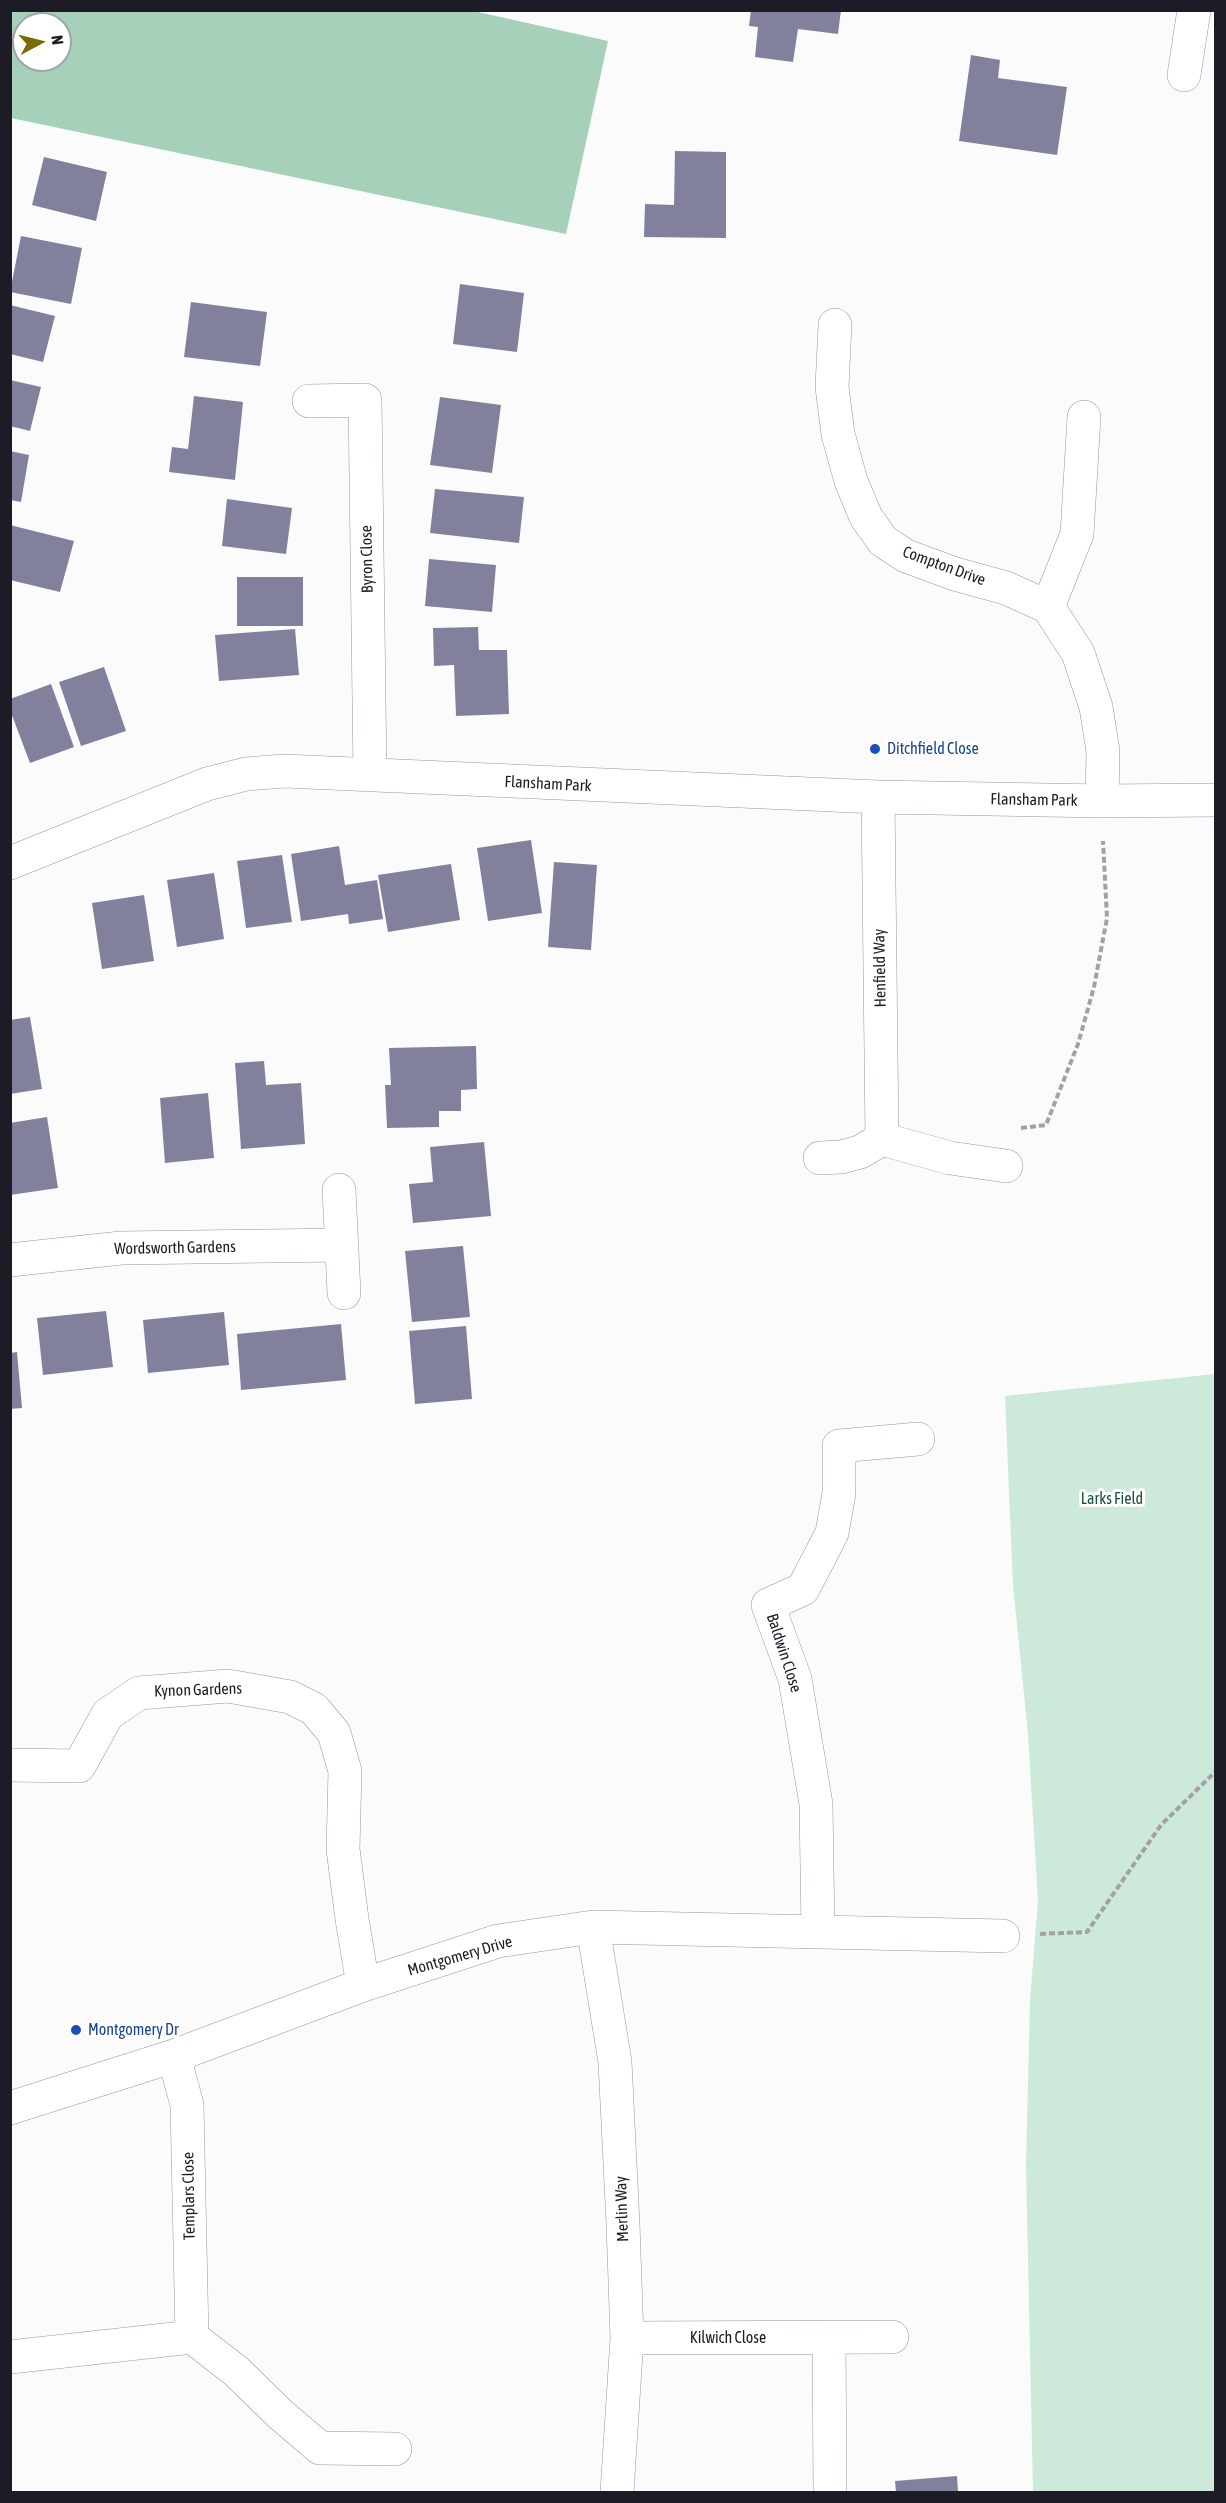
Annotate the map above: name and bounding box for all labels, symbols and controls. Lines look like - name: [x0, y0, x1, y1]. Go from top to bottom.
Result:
- north arrow: [12, 12, 72, 72]
- text: N: [48, 34, 67, 46]
- street label: Byron Close: [357, 525, 377, 593]
- street label: Compton Drive: [900, 542, 988, 590]
- place label: Ditchfield Close: [887, 739, 979, 759]
- marker: Ditchfield Close: [868, 742, 882, 756]
- street label: Flansham Park: [504, 772, 592, 796]
- street label: Flansham Park: [990, 790, 1078, 810]
- street label: Henfield Way: [870, 928, 890, 1008]
- street label: Wordsworth Gardens: [114, 1237, 236, 1259]
- park label: Larks Field: [1081, 1489, 1143, 1509]
- street label: Baldwin Close: [762, 1611, 806, 1695]
- street label: Kynon Gardens: [154, 1679, 242, 1701]
- street label: Montgomery Drive: [405, 1932, 515, 1980]
- place label: Montgomery Dr: [88, 2020, 179, 2040]
- marker: Montgomery Dr: [69, 2023, 83, 2037]
- street label: Templars Close: [179, 2152, 199, 2240]
- street label: Merlin Way: [611, 2176, 633, 2242]
- street label: Kilwich Close: [690, 2328, 766, 2348]

